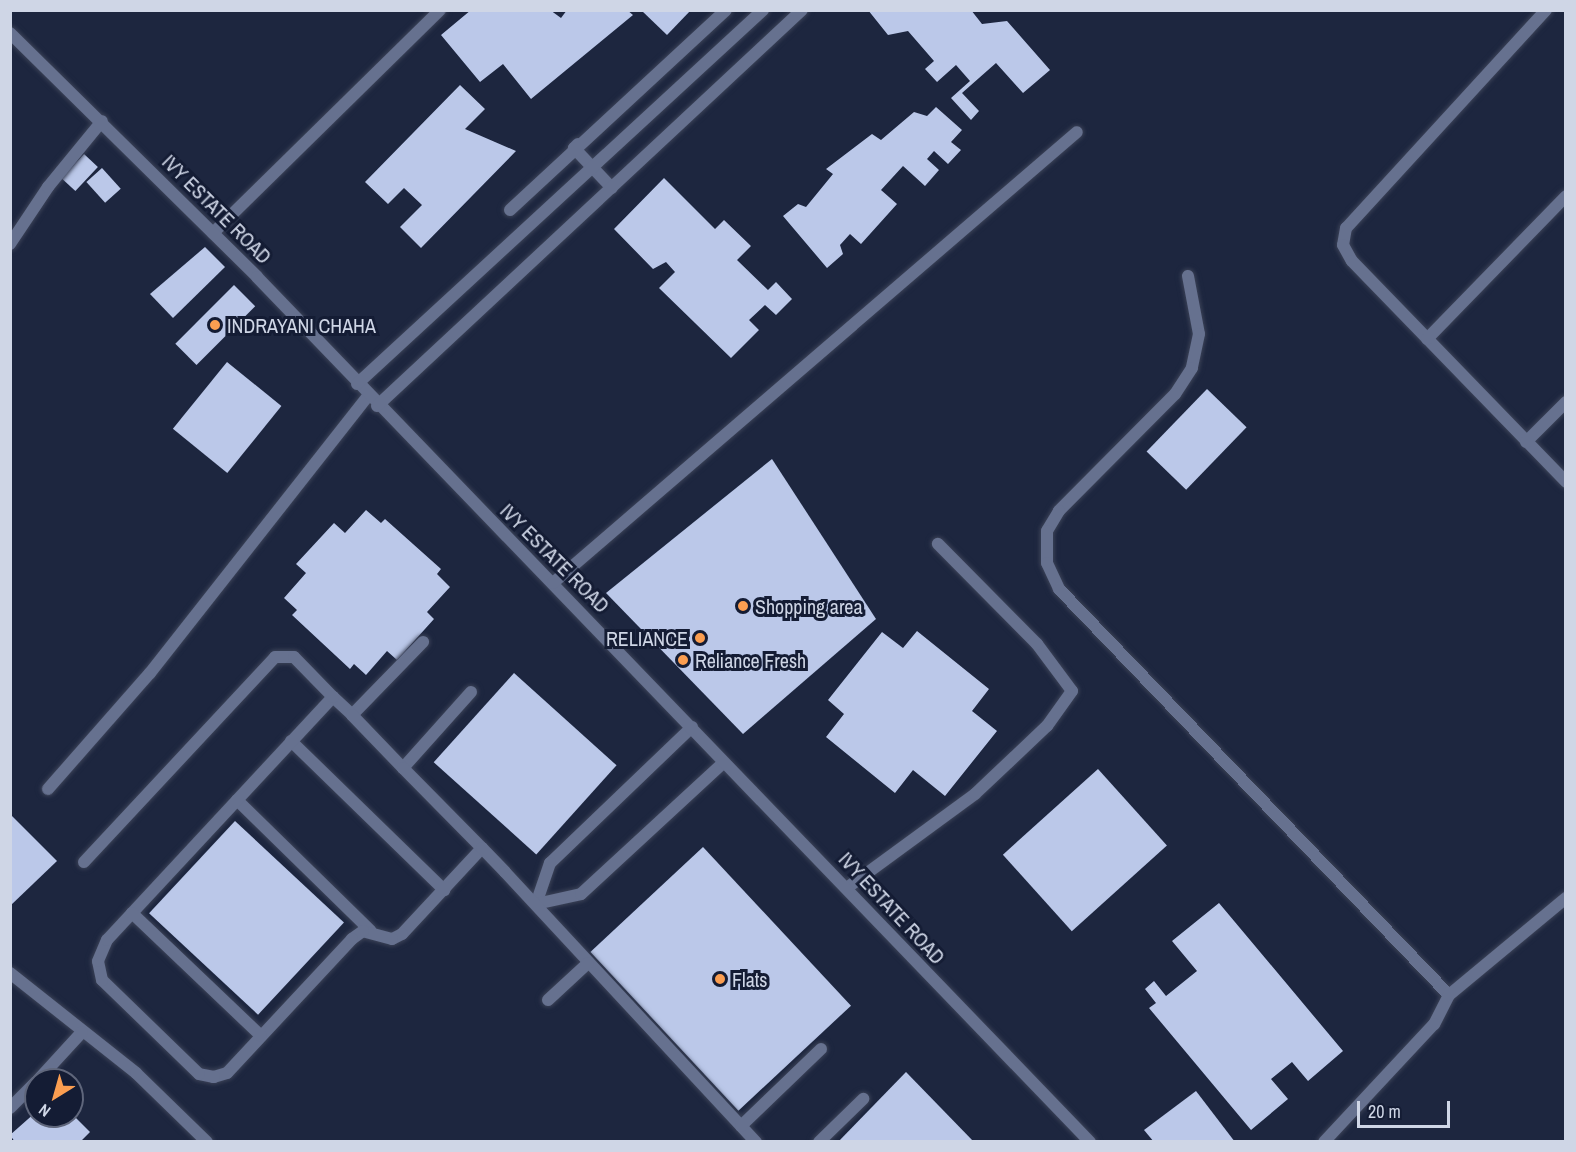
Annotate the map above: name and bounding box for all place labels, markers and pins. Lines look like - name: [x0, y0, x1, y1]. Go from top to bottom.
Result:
- place label: INDRAYANI CHAHA: [227, 313, 376, 337]
- marker: INDRAYANI CHAHA: [208, 318, 222, 332]
- place label: Shopping area: [755, 594, 863, 618]
- marker: Shopping area: [736, 599, 750, 613]
- place label: RELIANCE: [606, 626, 688, 650]
- marker: RELIANCE: [693, 631, 707, 645]
- place label: Reliance Fresh: [695, 648, 806, 672]
- marker: Reliance Fresh: [676, 653, 690, 667]
- place label: Flats: [732, 967, 768, 991]
- marker: Flats: [713, 972, 727, 986]

